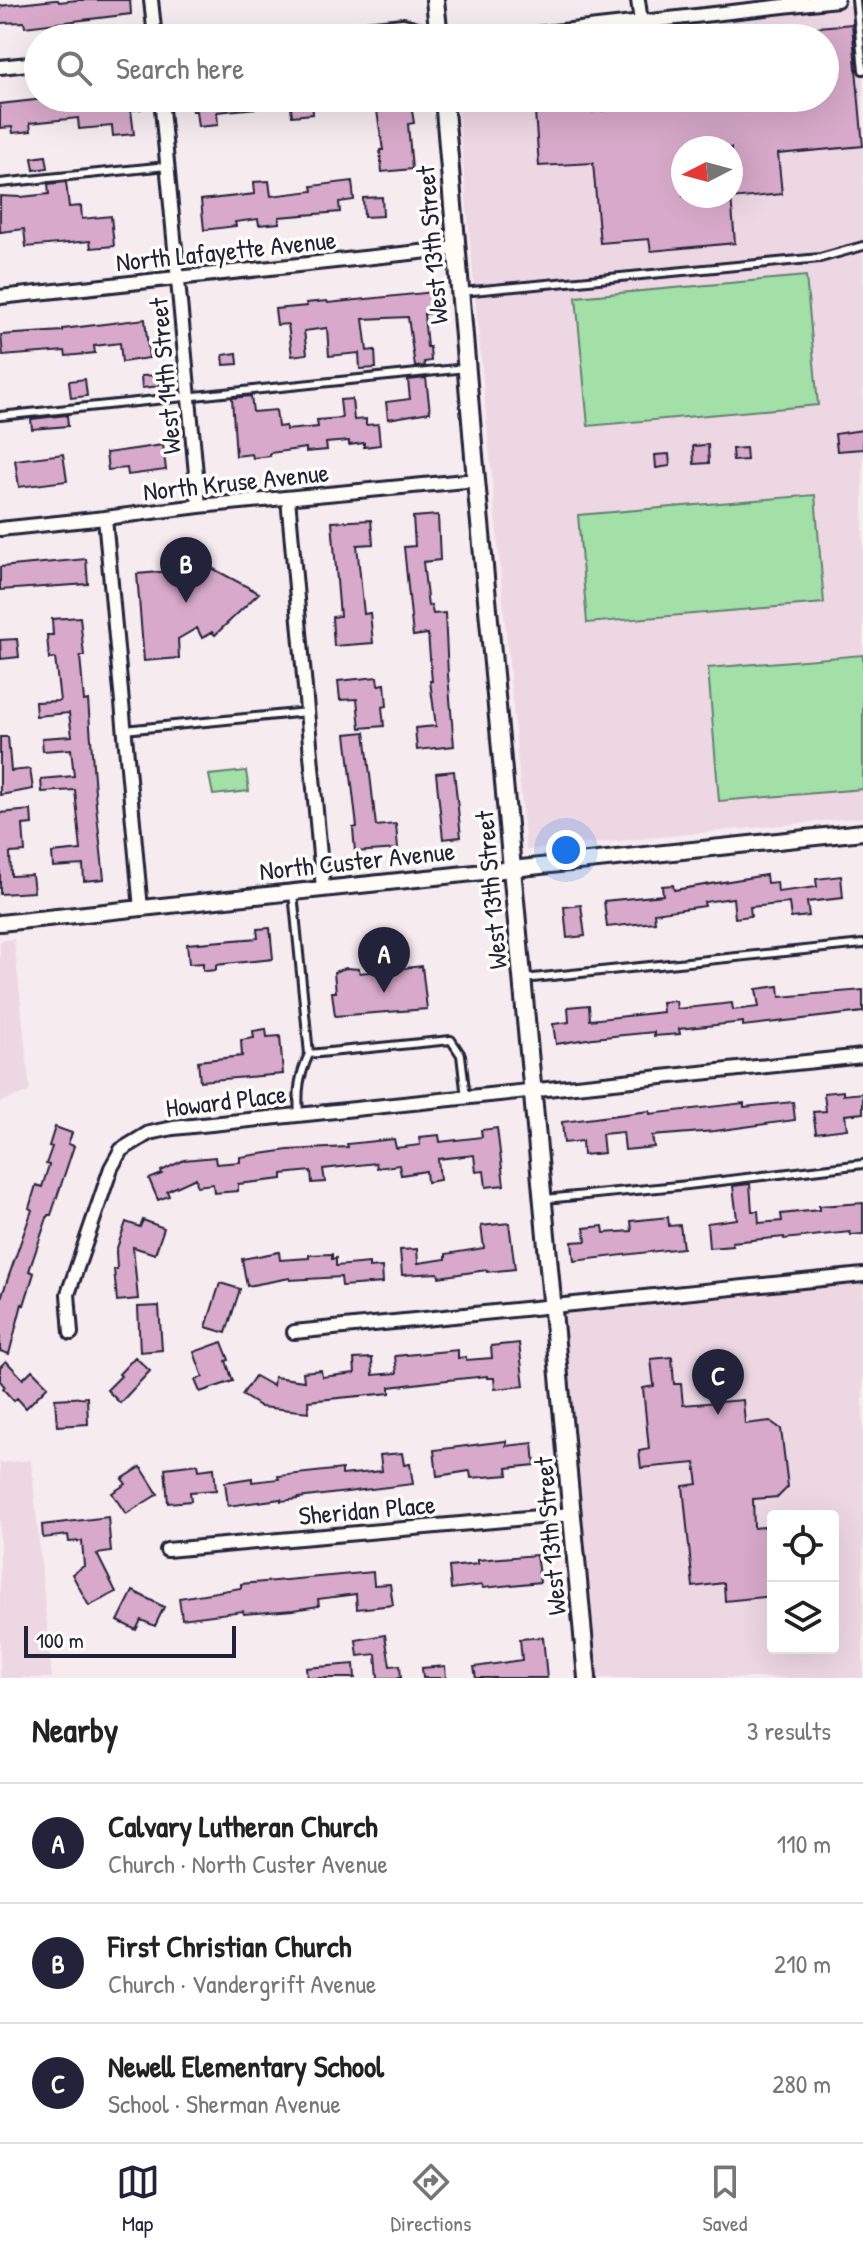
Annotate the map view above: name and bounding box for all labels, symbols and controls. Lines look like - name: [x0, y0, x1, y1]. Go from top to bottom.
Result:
- search box: [24, 24, 839, 112]
- icon: search: [52, 46, 96, 90]
- text: Search here: [116, 48, 244, 88]
- north arrow: [671, 136, 743, 208]
- street label: West 13th Street: [407, 163, 456, 326]
- street label: North Lafayette Avenue: [114, 222, 338, 279]
- street label: West 14th Street: [140, 295, 189, 456]
- street label: North Kruse Avenue: [141, 454, 330, 509]
- pin: B: [160, 537, 212, 603]
- street label: West 13th Street: [466, 808, 515, 971]
- your location: [546, 830, 586, 870]
- street label: North Custer Avenue: [258, 833, 456, 888]
- pin: A: [358, 927, 410, 993]
- street label: Howard Place: [164, 1076, 288, 1125]
- pin: C: [692, 1349, 744, 1415]
- street label: West 13th Street: [525, 1454, 574, 1617]
- street label: Sheridan Place: [297, 1486, 437, 1533]
- map controls: [767, 1510, 839, 1654]
- button: locate: [767, 1510, 839, 1582]
- button: layers: [767, 1582, 839, 1654]
- scale bar: [24, 1622, 236, 1658]
- text: 100 m: [36, 1625, 84, 1655]
- text: Nearby: [32, 1707, 118, 1753]
- text: 3 results: [747, 1713, 831, 1748]
- text: Calvary Lutheran Church: [108, 1806, 378, 1846]
- text: A: [52, 1826, 64, 1861]
- text: 110 m: [777, 1826, 831, 1861]
- text: Church · North Custer Avenue: [108, 1846, 388, 1881]
- text: First Christian Church: [108, 1926, 351, 1966]
- text: B: [51, 1946, 65, 1981]
- text: 210 m: [774, 1946, 831, 1981]
- text: Church · Vandergrift Avenue: [108, 1966, 376, 2001]
- text: Newell Elementary School: [108, 2046, 384, 2086]
- text: C: [51, 2066, 65, 2101]
- text: 280 m: [772, 2066, 831, 2101]
- text: School · Sherman Avenue: [108, 2086, 341, 2121]
- tab: Map: [116, 2160, 160, 2238]
- tab: Directions: [391, 2160, 472, 2238]
- tab: Saved: [703, 2160, 747, 2238]

